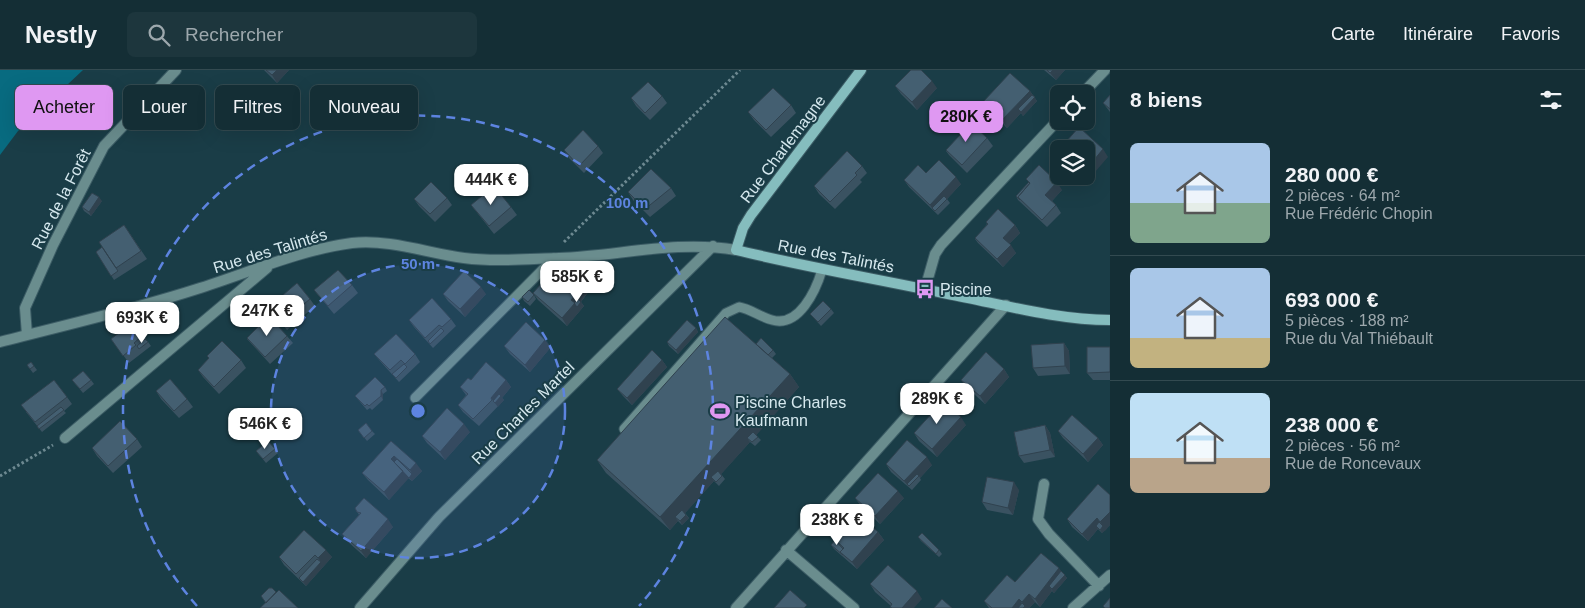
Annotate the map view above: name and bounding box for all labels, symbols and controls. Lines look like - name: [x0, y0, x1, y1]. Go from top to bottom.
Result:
- search box: [127, 12, 477, 57]
- text: Nestly: [25, 21, 97, 48]
- icon: search: [145, 21, 173, 49]
- text: Rechercher: [185, 24, 283, 45]
- text: Carte: [1331, 24, 1375, 44]
- text: Itinéraire: [1403, 24, 1473, 44]
- text: Favoris: [1501, 24, 1560, 44]
- chip: Acheter: [15, 85, 113, 130]
- chip: Louer: [123, 85, 205, 130]
- chip: Filtres: [215, 85, 300, 130]
- chip: Nouveau: [310, 85, 418, 130]
- map controls: [1050, 85, 1095, 185]
- button: locate: [1050, 85, 1095, 130]
- icon: filters: [1537, 86, 1565, 114]
- text: 8 biens: [1130, 88, 1202, 111]
- street label: Rue Charlemagne: [737, 92, 829, 206]
- pin: 280K €: [925, 100, 1007, 143]
- text: 280K €: [940, 108, 992, 125]
- button: layers: [1050, 140, 1095, 185]
- street label: Rue de la Forêt: [28, 146, 94, 252]
- icon: home: [1170, 163, 1230, 223]
- text: 280 000 €: [1285, 163, 1378, 186]
- pin: 444K €: [450, 164, 532, 206]
- text: 444K €: [465, 171, 517, 188]
- text: 2 pièces · 64 m²: [1285, 187, 1400, 204]
- text: 100 m: [606, 194, 648, 211]
- text: Rue Frédéric Chopin: [1285, 205, 1433, 222]
- street label: Rue des Talintés: [211, 226, 329, 276]
- street label: Rue des Talintés: [776, 236, 896, 276]
- text: 50 m: [401, 255, 435, 272]
- pin: 585K €: [536, 260, 618, 303]
- text: 585K €: [551, 268, 603, 285]
- bus stop icon: Piscine: [914, 278, 936, 300]
- place label: Piscine: [940, 281, 992, 298]
- icon: home: [1170, 288, 1230, 348]
- text: 693 000 €: [1285, 288, 1378, 311]
- pin: 247K €: [226, 294, 308, 337]
- pin: 693K €: [101, 302, 183, 344]
- text: 247K €: [241, 302, 293, 319]
- text: 693K €: [116, 309, 168, 326]
- text: 5 pièces · 188 m²: [1285, 312, 1409, 329]
- text: Rue du Val Thiébault: [1285, 330, 1433, 347]
- street label: Rue Charles Martel: [468, 358, 578, 468]
- pin: 289K €: [896, 382, 978, 425]
- text: 289K €: [911, 390, 963, 407]
- place label: Piscine Charles Kaufmann: [735, 394, 846, 429]
- sports icon: Piscine Charles Kaufmann: [709, 400, 731, 422]
- centre of rings: [409, 402, 427, 420]
- pin: 546K €: [224, 408, 306, 450]
- icon: home: [1170, 413, 1230, 473]
- text: 238 000 €: [1285, 413, 1378, 436]
- text: 546K €: [239, 415, 291, 432]
- text: 2 pièces · 56 m²: [1285, 437, 1400, 454]
- text: Rue de Roncevaux: [1285, 455, 1421, 472]
- pin: 238K €: [796, 504, 878, 546]
- text: 238K €: [811, 511, 863, 528]

